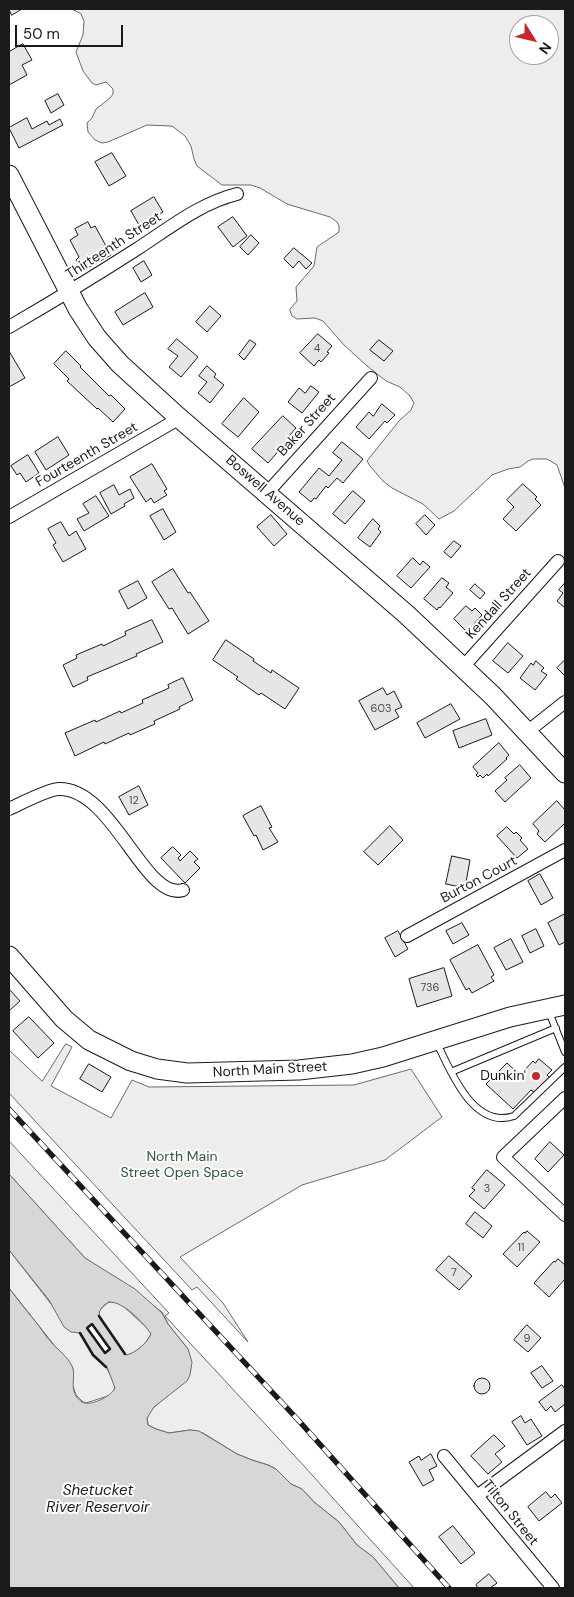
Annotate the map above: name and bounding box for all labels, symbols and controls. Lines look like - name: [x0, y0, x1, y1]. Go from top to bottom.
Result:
- scale bar: [18, 15, 125, 47]
- north arrow: [509, 15, 559, 65]
- text: 50 m: [23, 24, 60, 44]
- text: N: [535, 39, 556, 58]
- street label: Thirteenth Street: [63, 209, 165, 283]
- house number: 4: [314, 342, 320, 356]
- street label: Baker Street: [274, 390, 340, 460]
- street label: Fourteenth Street: [33, 419, 141, 491]
- street label: Boswell Avenue: [222, 452, 308, 530]
- street label: Kendall Street: [463, 565, 535, 643]
- house number: 603: [371, 702, 391, 716]
- house number: 12: [129, 794, 139, 808]
- street label: Burton Court: [438, 853, 520, 907]
- house number: 736: [421, 981, 439, 995]
- street label: North Main Street: [212, 1059, 328, 1081]
- place label: Dunkin': [480, 1068, 526, 1084]
- marker: Dunkin': [530, 1070, 542, 1082]
- park label: North Main Street Open Space: [120, 1149, 244, 1182]
- house number: 3: [484, 1182, 490, 1196]
- house number: 11: [518, 1241, 524, 1255]
- house number: 7: [451, 1266, 457, 1280]
- house number: 9: [524, 1332, 530, 1346]
- street label: Tilton Street: [478, 1477, 542, 1549]
- water label: Shetucket River Reservoir: [46, 1482, 150, 1517]

